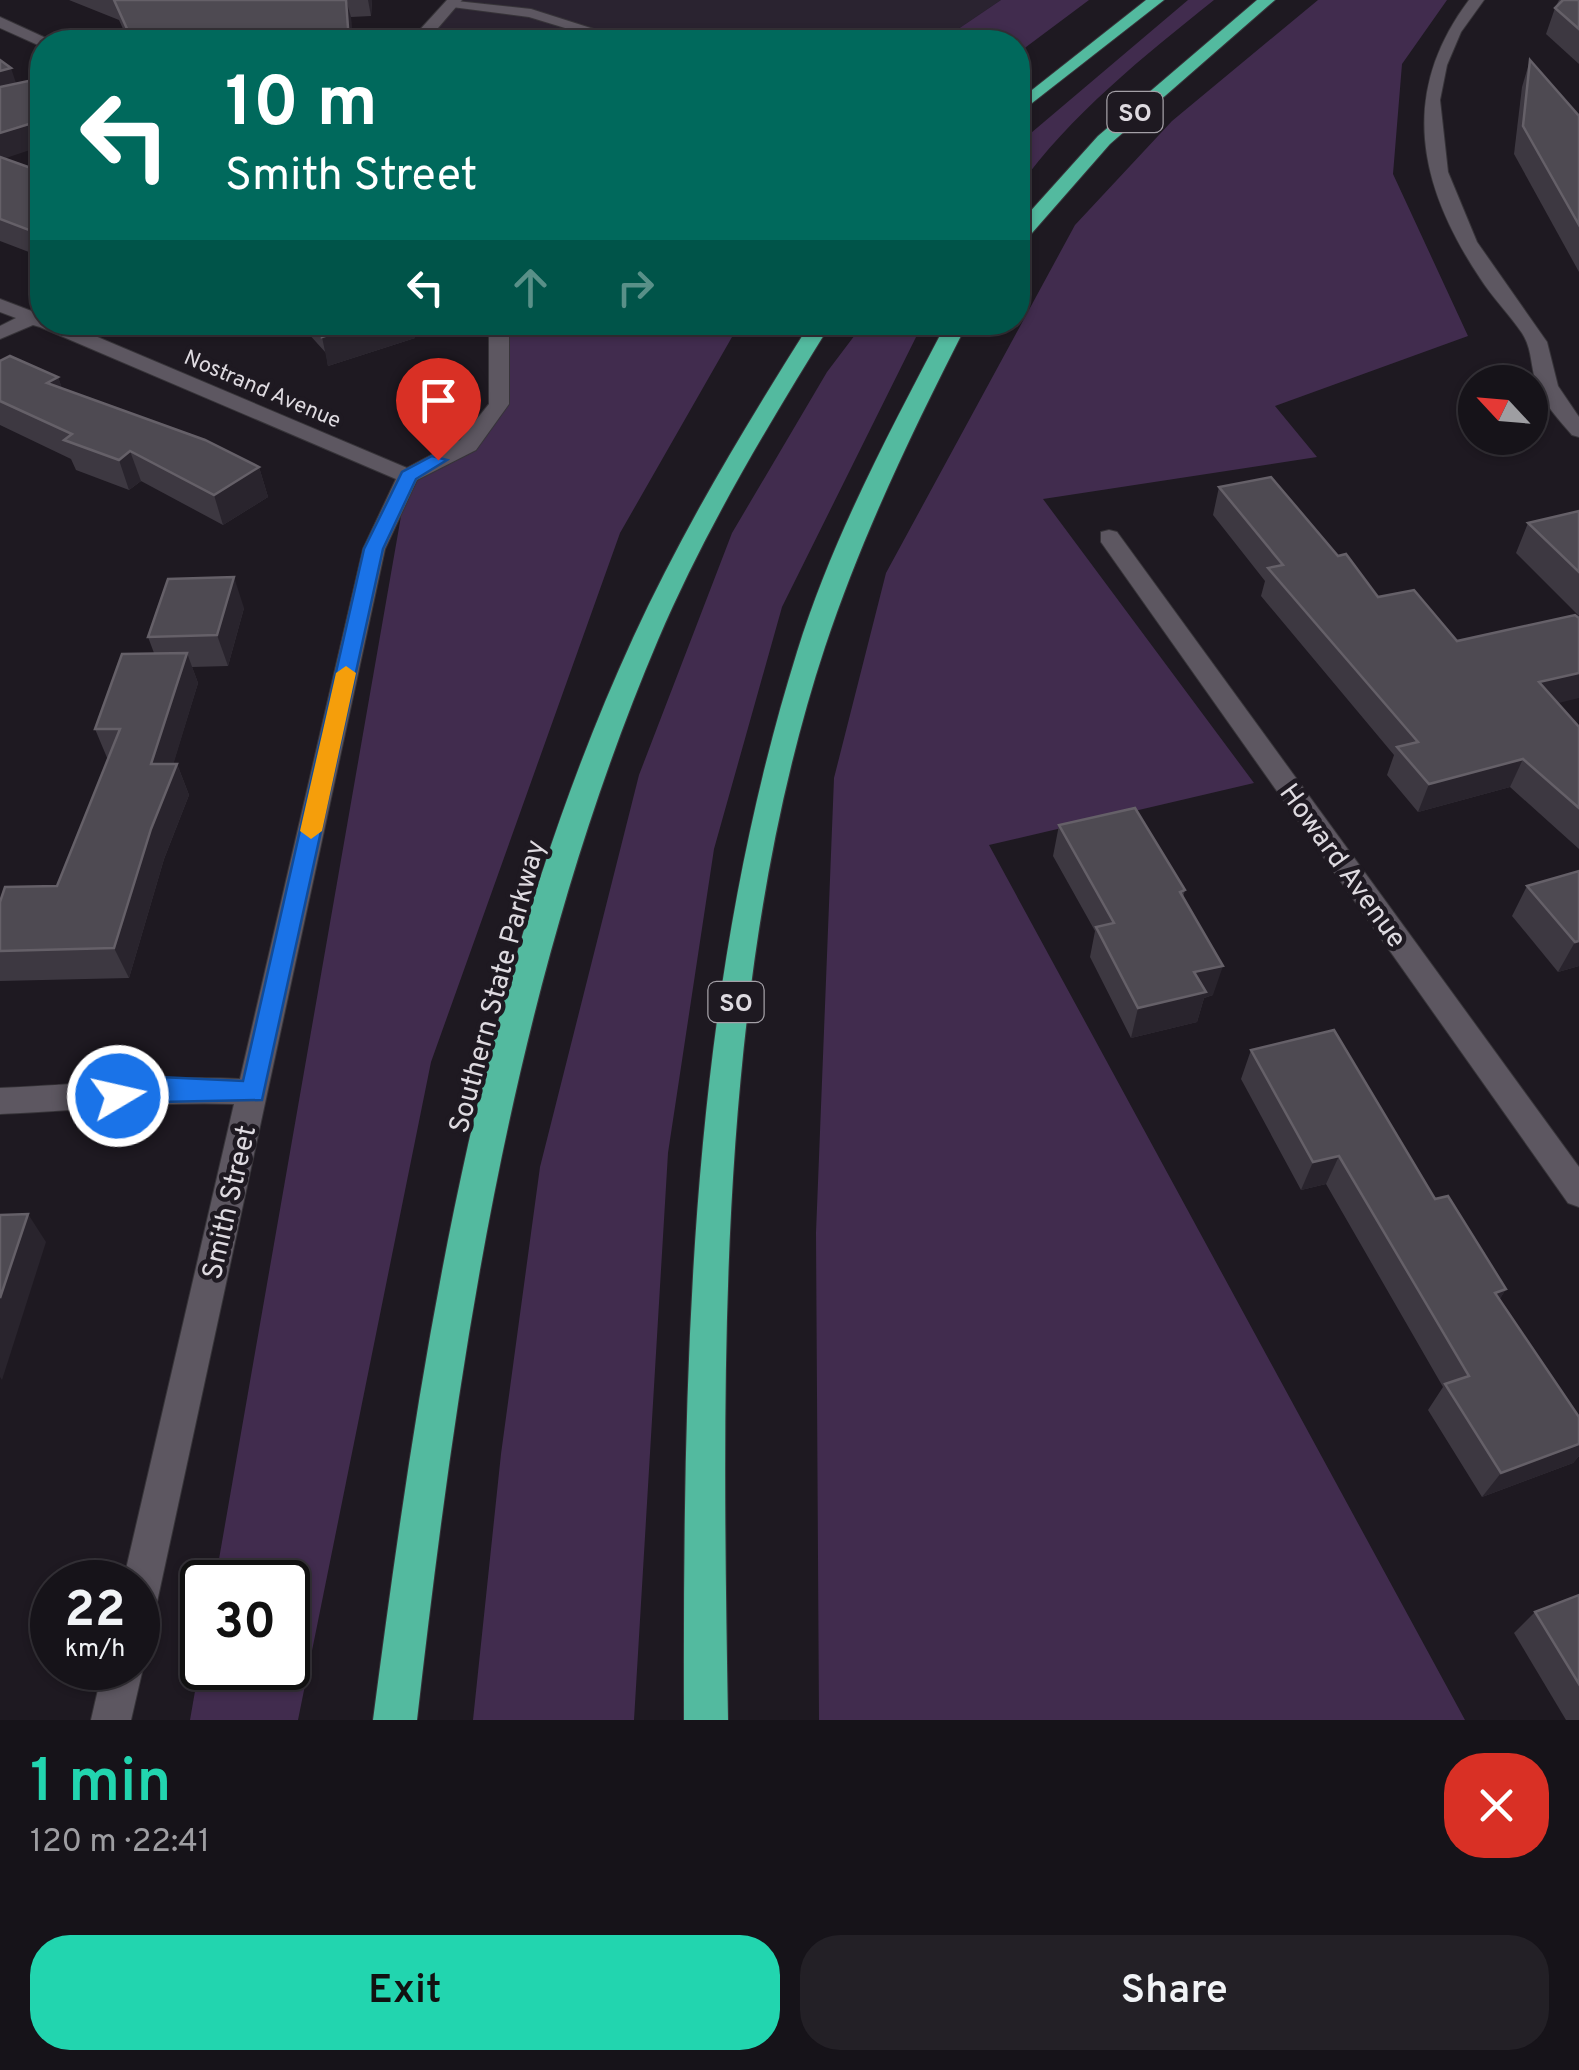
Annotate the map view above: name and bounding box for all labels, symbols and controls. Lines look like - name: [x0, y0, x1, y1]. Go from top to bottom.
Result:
- text: 10 m: [225, 62, 378, 151]
- icon: left: [60, 70, 190, 200]
- road number: SO: [1108, 92, 1162, 132]
- text: Smith Street: [225, 149, 477, 206]
- icon: left: [398, 260, 453, 315]
- icon: ahead: [503, 260, 558, 315]
- icon: right: [608, 260, 663, 315]
- street label: Nostrand Avenue: [179, 345, 345, 436]
- pin: [396, 358, 481, 461]
- north arrow: [1458, 365, 1548, 455]
- map controls: [1458, 365, 1548, 455]
- icon: arrive: [411, 373, 466, 428]
- street label: Howard Avenue: [1270, 777, 1413, 956]
- street label: Southern State Parkway: [442, 836, 555, 1137]
- road number: SO: [708, 982, 764, 1022]
- position arrow: [66, 1044, 170, 1148]
- street label: Smith Street: [196, 1122, 266, 1283]
- speed limit sign: 30: [180, 1560, 310, 1690]
- text: 22: [64, 1581, 126, 1644]
- text: km/h: [65, 1634, 125, 1666]
- text: 1 min: [30, 1747, 171, 1823]
- button: close: [1444, 1753, 1549, 1858]
- text: 120 m · 22:41: [30, 1823, 210, 1863]
- button: Exit: [30, 1935, 780, 2050]
- button: Share: [800, 1935, 1549, 2050]

